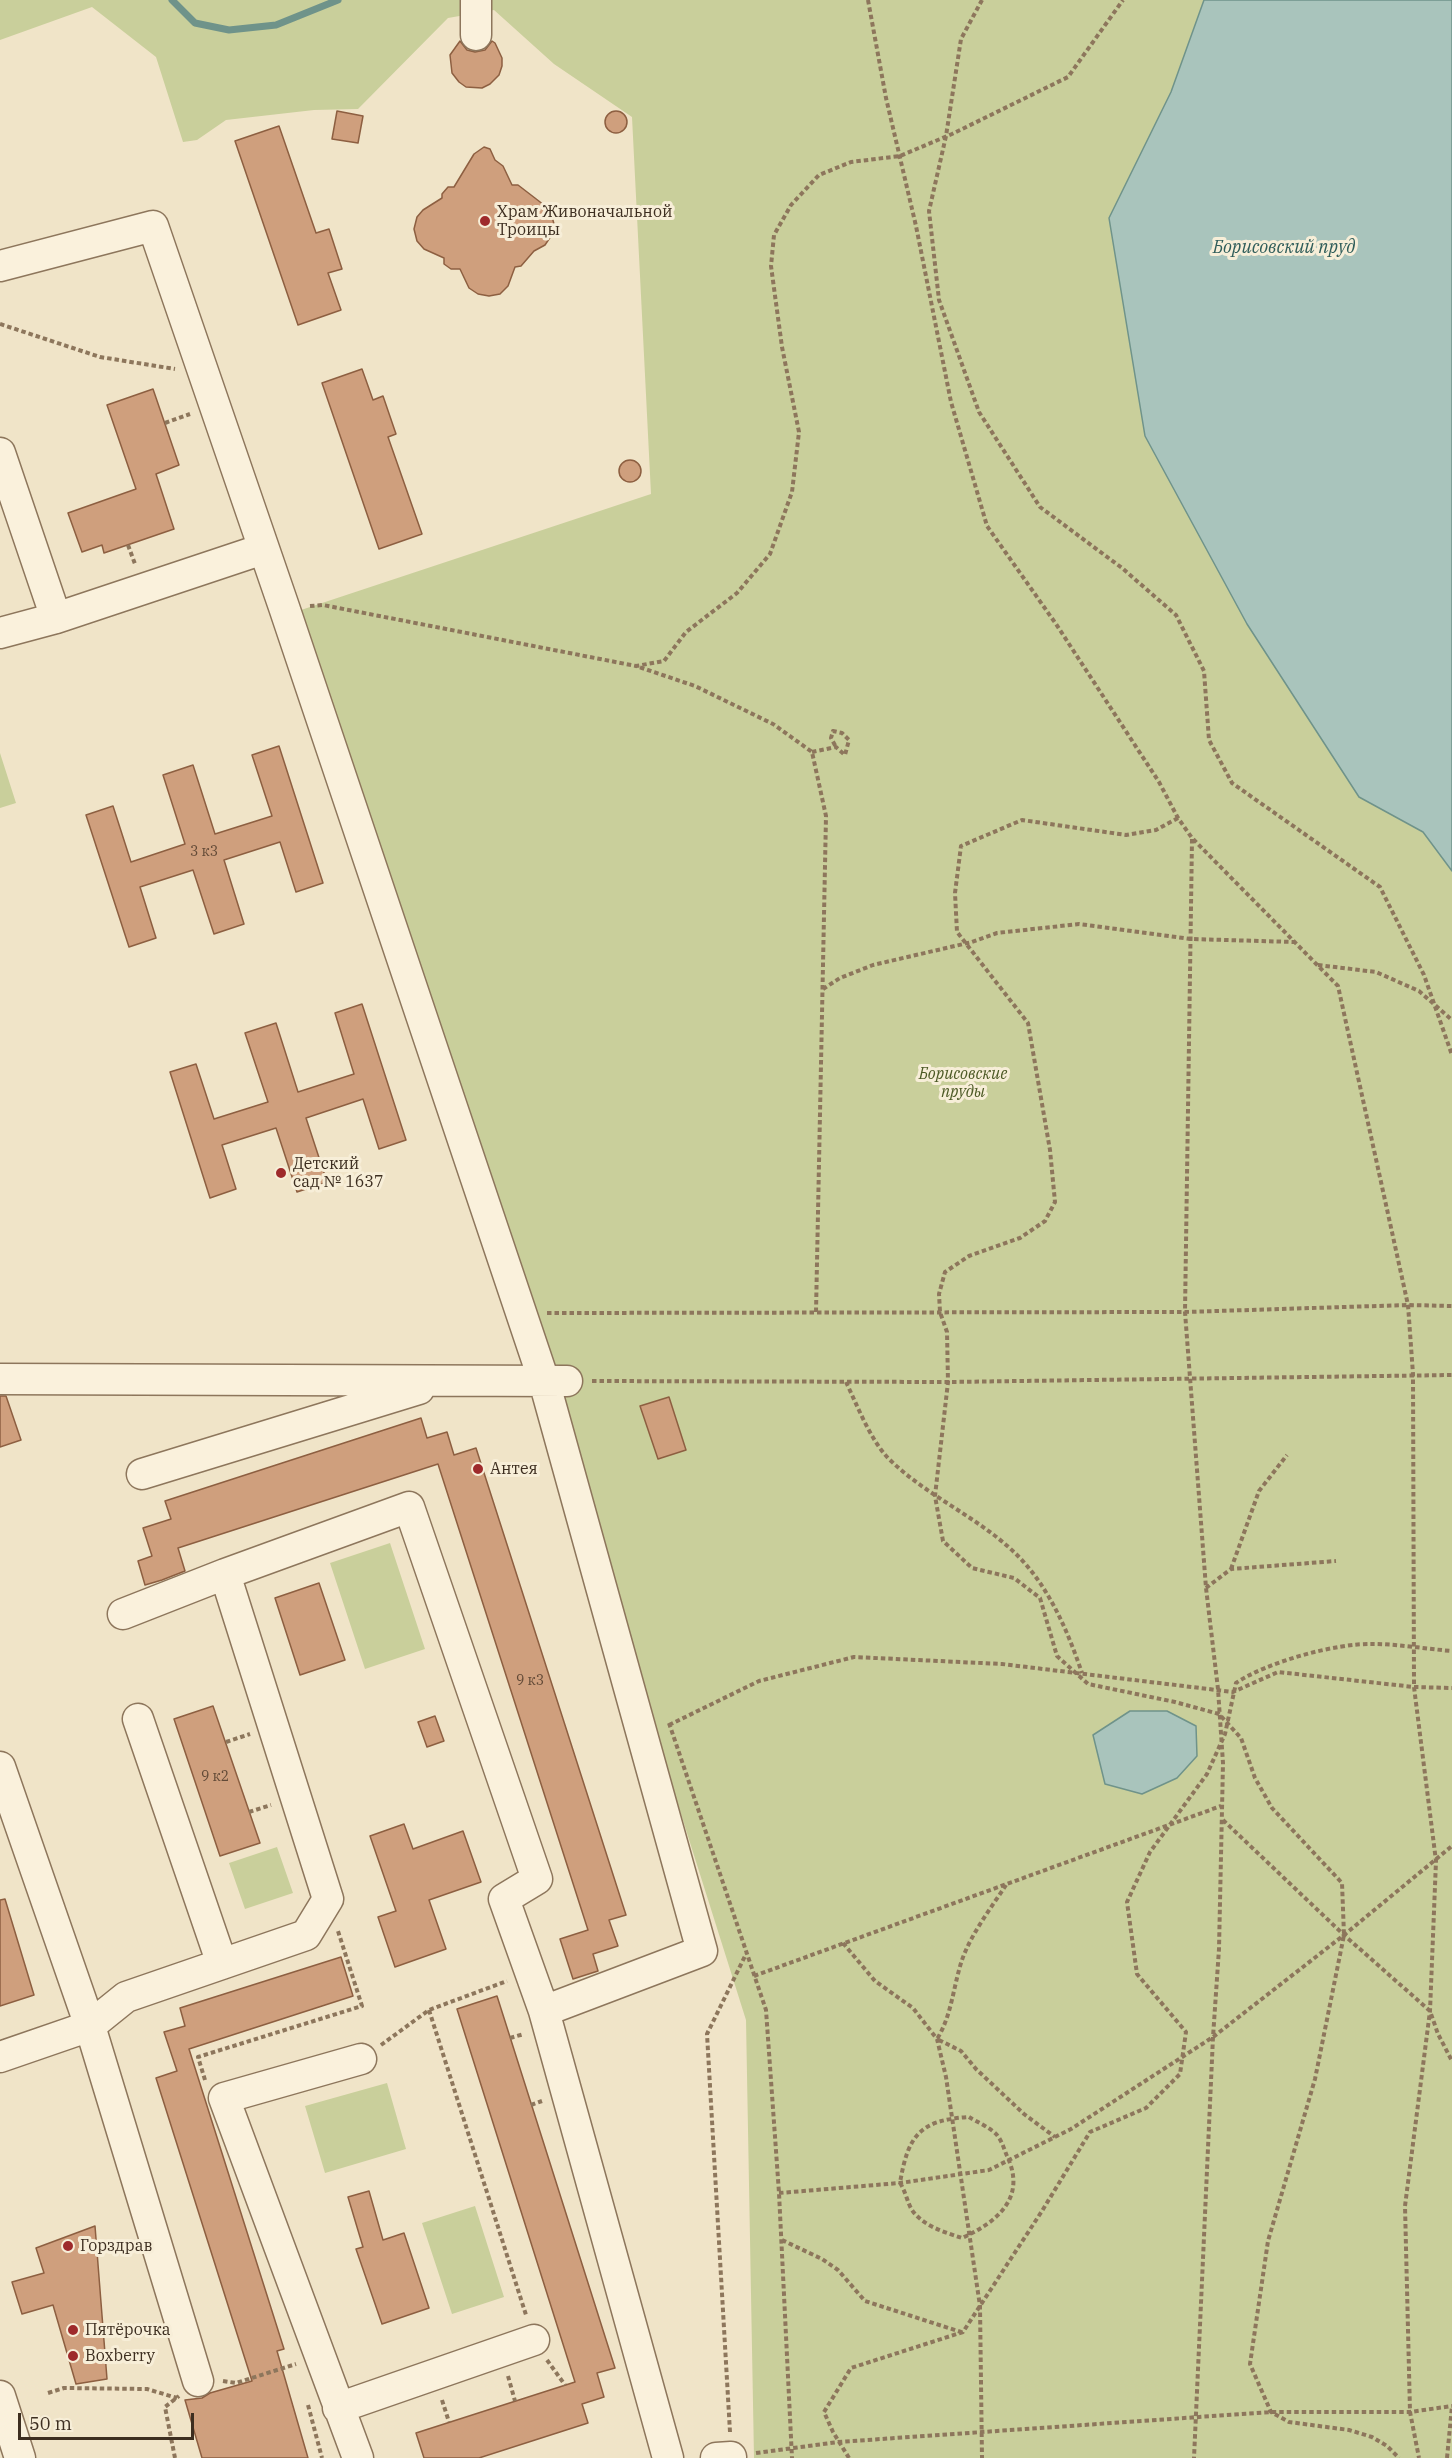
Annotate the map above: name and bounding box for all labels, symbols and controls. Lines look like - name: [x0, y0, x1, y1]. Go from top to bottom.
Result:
- place label: Храм Живоначальной Троицы: [497, 202, 672, 240]
- marker: Храм Живоначальной Троицы: [478, 214, 492, 228]
- water label: Борисовский пруд: [1213, 237, 1355, 259]
- house number: 3 к3: [190, 844, 218, 860]
- park label: Борисовские пруды: [919, 1064, 1007, 1102]
- place label: Детский сад № 1637: [293, 1154, 384, 1192]
- marker: Детский сад № 1637: [274, 1166, 288, 1180]
- place label: Антея: [490, 1459, 538, 1479]
- marker: Антея: [471, 1462, 485, 1476]
- house number: 9 к3: [516, 1673, 544, 1689]
- house number: 9 к2: [201, 1769, 229, 1785]
- place label: Горздрав: [80, 2236, 152, 2256]
- marker: Горздрав: [61, 2239, 75, 2253]
- place label: Пятёрочка: [85, 2320, 171, 2340]
- marker: Пятёрочка: [66, 2323, 80, 2337]
- place label: Boxberry: [85, 2346, 155, 2366]
- marker: Boxberry: [66, 2349, 80, 2363]
- scale bar: [21, 2401, 196, 2439]
- text: 50 m: [29, 2412, 72, 2435]

